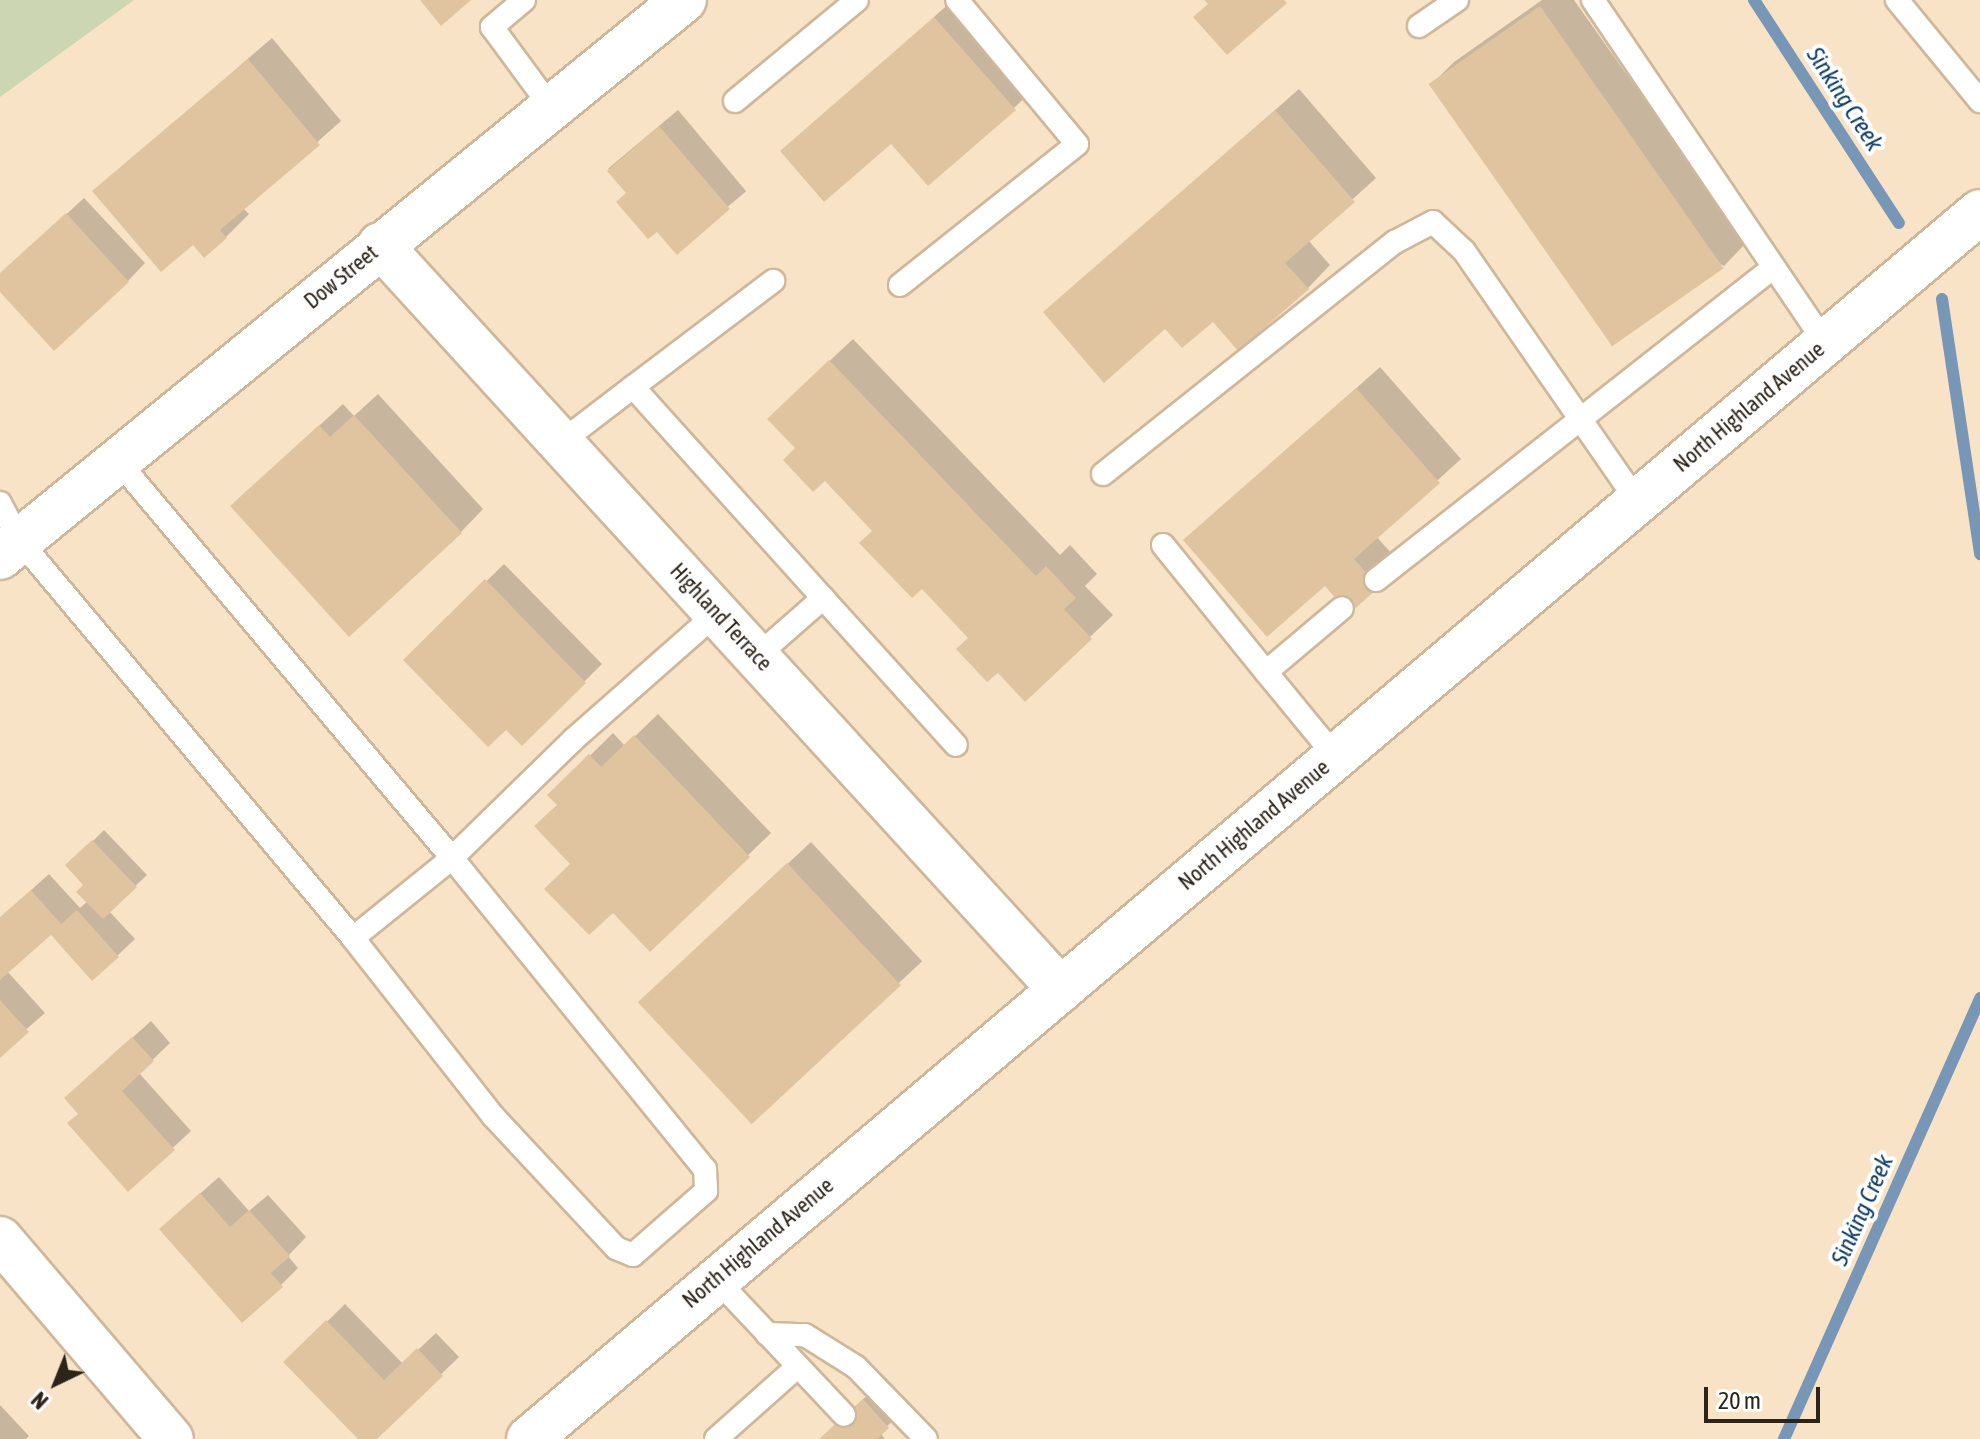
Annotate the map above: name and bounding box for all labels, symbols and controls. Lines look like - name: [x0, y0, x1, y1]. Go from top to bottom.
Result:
- water label: Sinking Creek: [1801, 42, 1889, 156]
- street label: Dow Street: [299, 239, 383, 315]
- street label: North Highland Avenue: [1668, 336, 1830, 478]
- street label: Highland Terrace: [665, 558, 777, 676]
- street label: North Highland Avenue: [1173, 754, 1335, 896]
- water label: Sinking Creek: [1825, 1150, 1899, 1270]
- street label: North Highland Avenue: [677, 1172, 839, 1314]
- north arrow: [16, 1343, 96, 1423]
- scale bar: [1708, 1371, 1824, 1421]
- text: N: [26, 1387, 53, 1414]
- text: 20 m: [1718, 1387, 1761, 1414]

